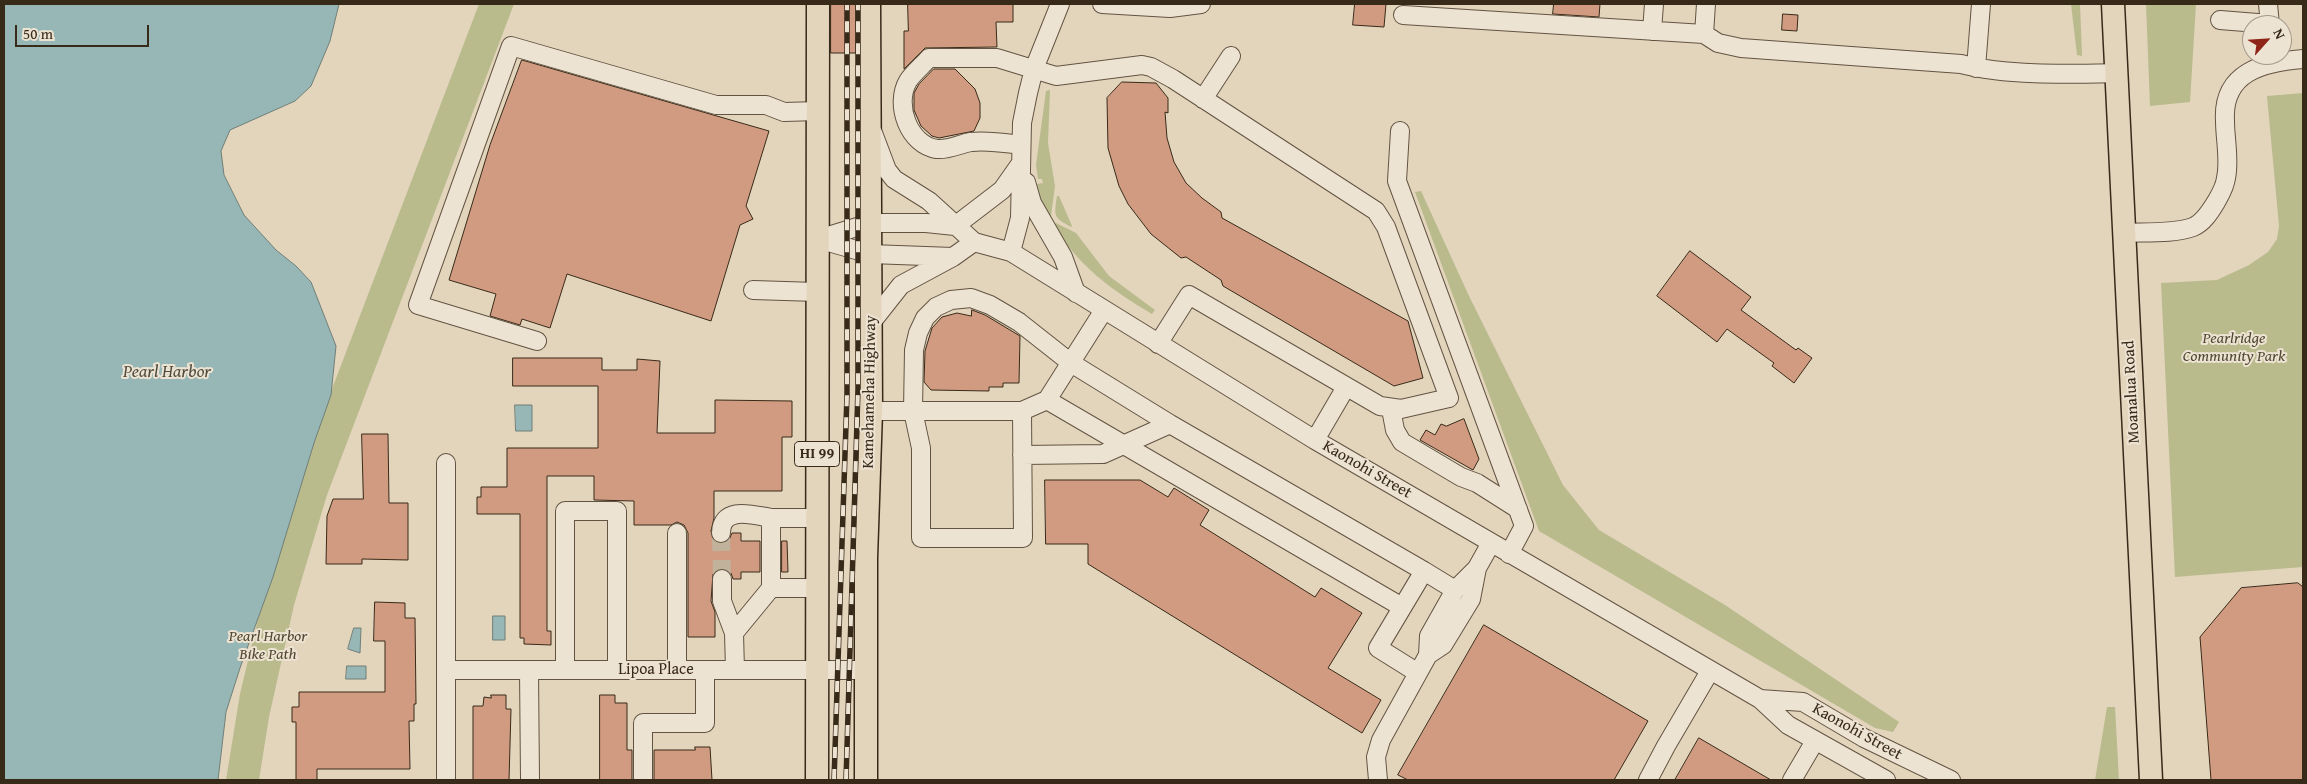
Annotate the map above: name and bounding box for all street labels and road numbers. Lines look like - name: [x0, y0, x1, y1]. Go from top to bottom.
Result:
- street label: Kamehameha Highway: [859, 315, 881, 469]
- street label: Moanalua Road: [2120, 340, 2144, 444]
- street label: Kaonohi Street: [1319, 437, 1415, 503]
- road number: HI 99: [794, 442, 840, 466]
- street label: Lipoa Place: [618, 660, 694, 680]
- street label: Kaonohi Street: [1809, 699, 1905, 765]

